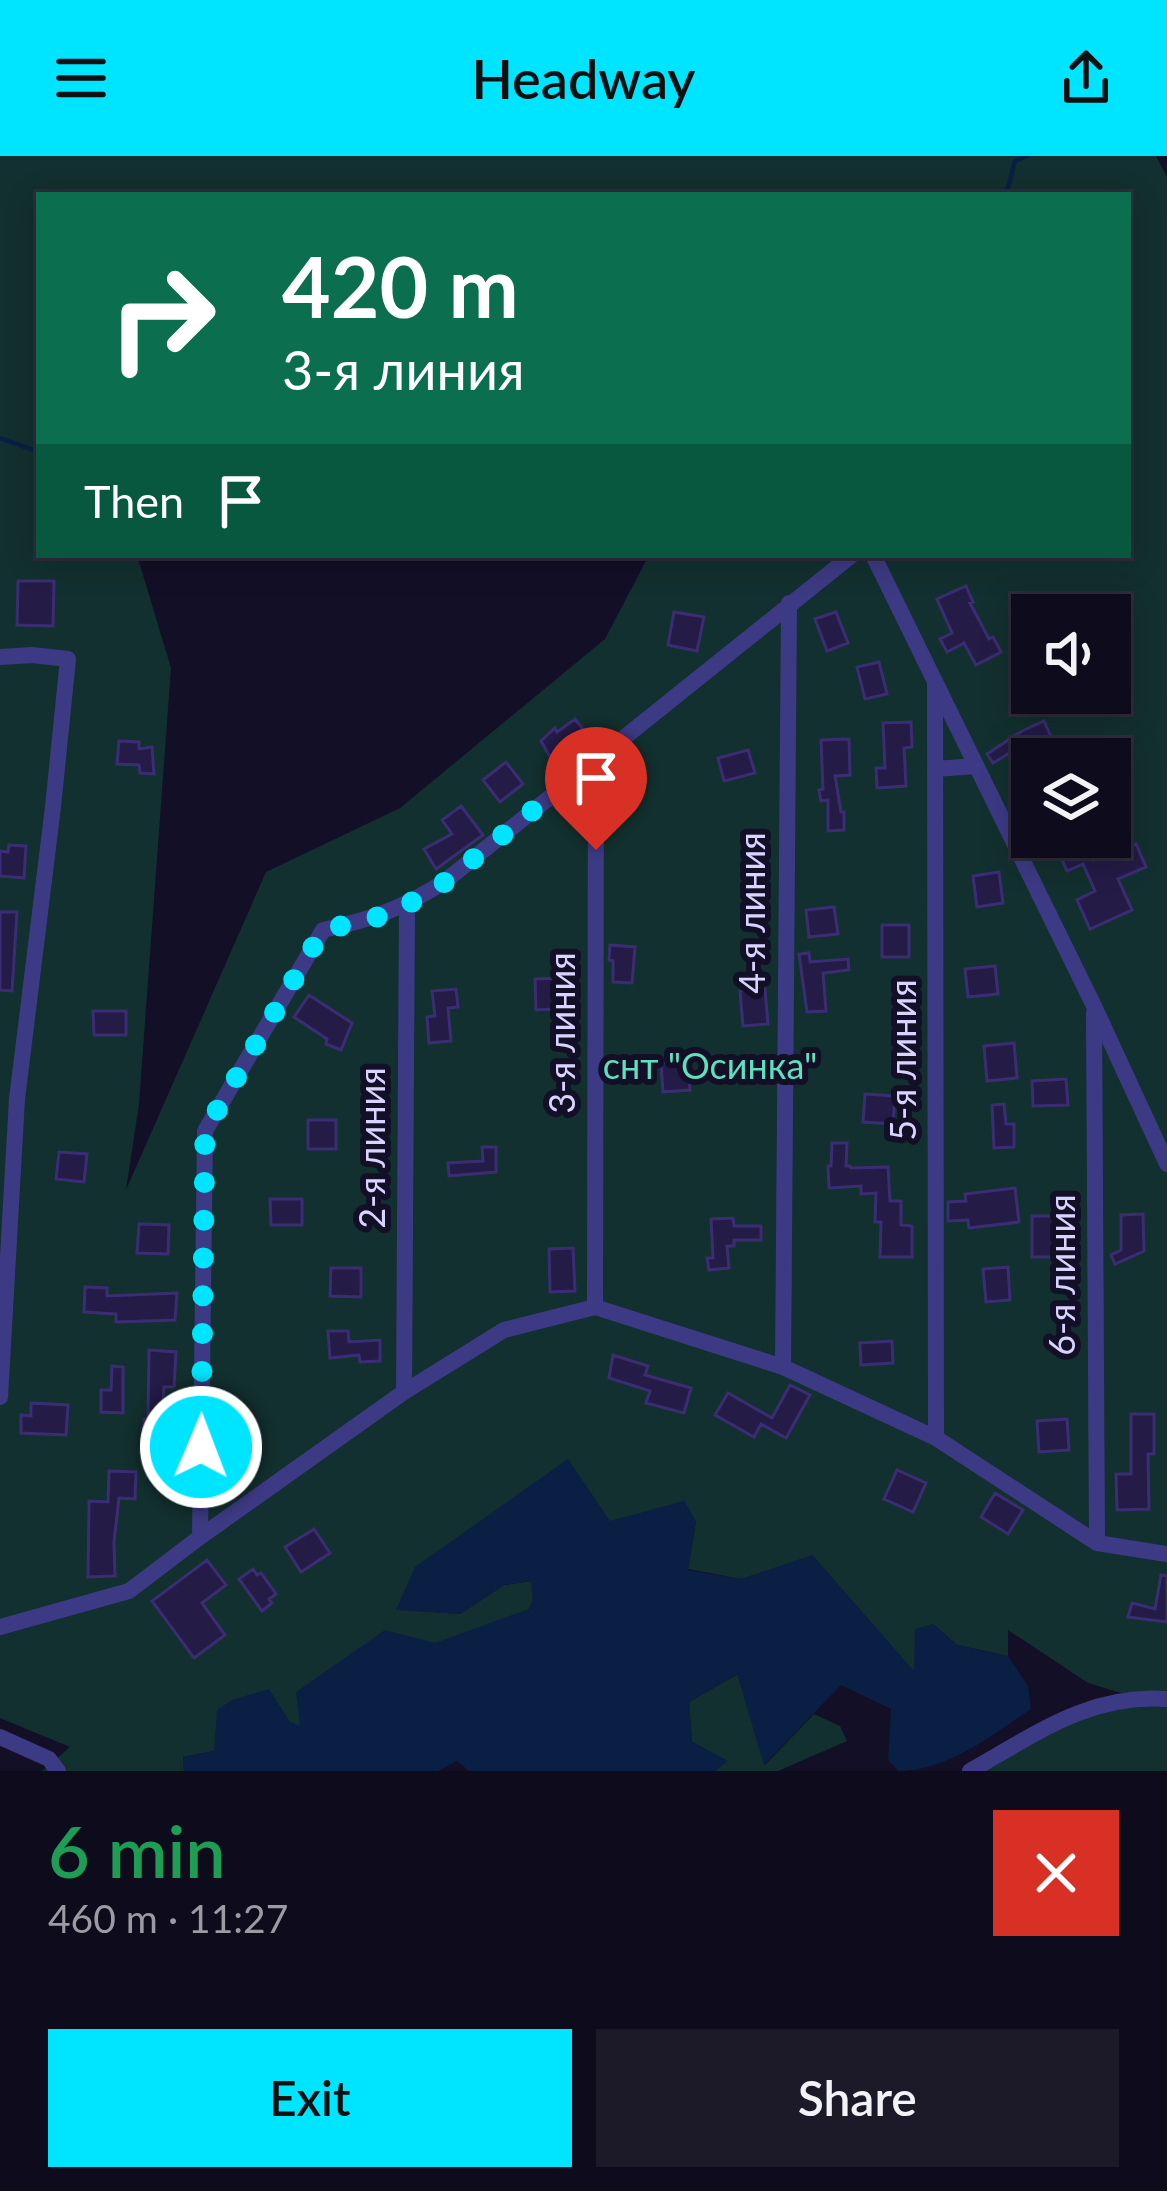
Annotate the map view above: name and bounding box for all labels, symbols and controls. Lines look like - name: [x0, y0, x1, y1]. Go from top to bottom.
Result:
- icon: menu: [48, 45, 114, 111]
- icon: share: [1053, 45, 1119, 111]
- text: Headway: [471, 46, 696, 111]
- text: 420 m: [282, 235, 519, 336]
- icon: right: [84, 240, 240, 396]
- text: 3-я линия: [282, 337, 525, 402]
- icon: arrive: [208, 468, 274, 534]
- text: Then: [84, 474, 184, 528]
- map controls: [1011, 594, 1131, 858]
- button: sound: [1011, 594, 1131, 714]
- pin: [545, 727, 647, 850]
- button: layers: [1011, 738, 1131, 858]
- icon: arrive: [563, 745, 629, 811]
- street label: 4-я линия: [729, 832, 773, 994]
- street label: 3-я линия: [539, 952, 583, 1114]
- street label: 5-я линия: [880, 979, 924, 1141]
- park label: снт "Осинка": [603, 1043, 817, 1087]
- street label: 2-я линия: [349, 1067, 393, 1229]
- street label: 6-я линия: [1039, 1194, 1083, 1356]
- position arrow: [138, 1384, 264, 1510]
- text: 6 min: [48, 1807, 226, 1893]
- button: close: [993, 1810, 1119, 1936]
- text: 460 m · 11:27: [48, 1895, 288, 1941]
- button: Exit: [48, 2029, 572, 2167]
- button: Share: [596, 2029, 1119, 2167]

